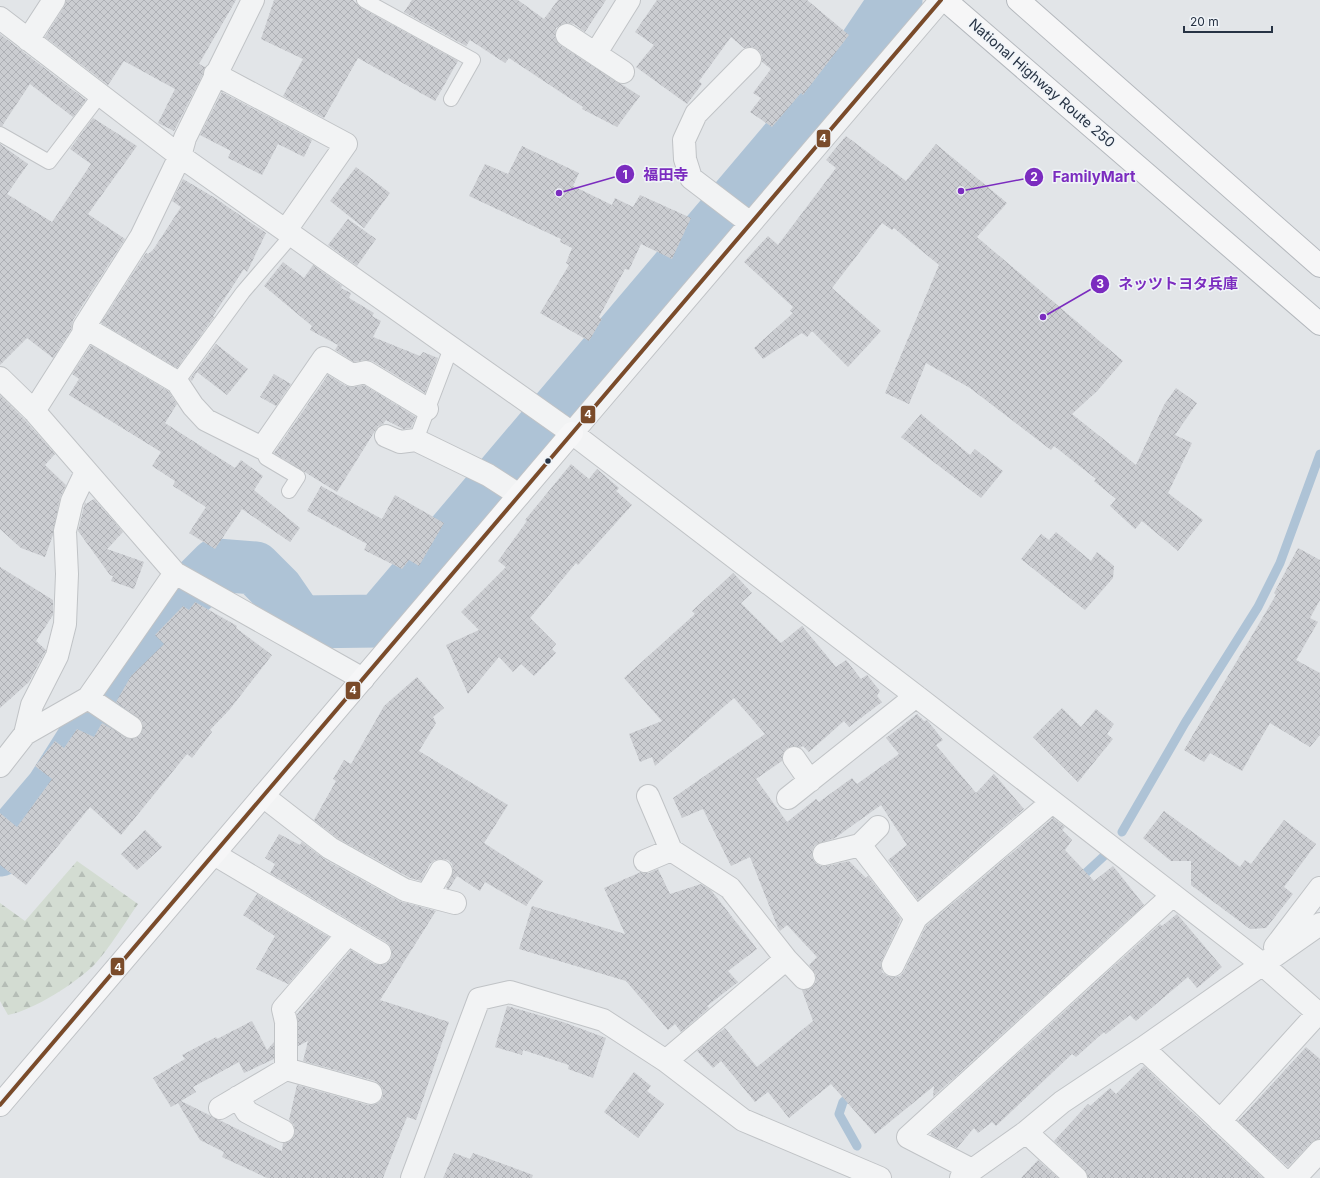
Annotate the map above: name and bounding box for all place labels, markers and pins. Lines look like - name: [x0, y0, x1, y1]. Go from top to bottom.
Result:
- callout: 福田寺: [615, 161, 696, 188]
- callout: FamilyMart: [1024, 163, 1143, 190]
- callout: ネッツトヨタ兵庫: [1090, 270, 1246, 297]
- unlabelled marker: [543, 456, 553, 466]

